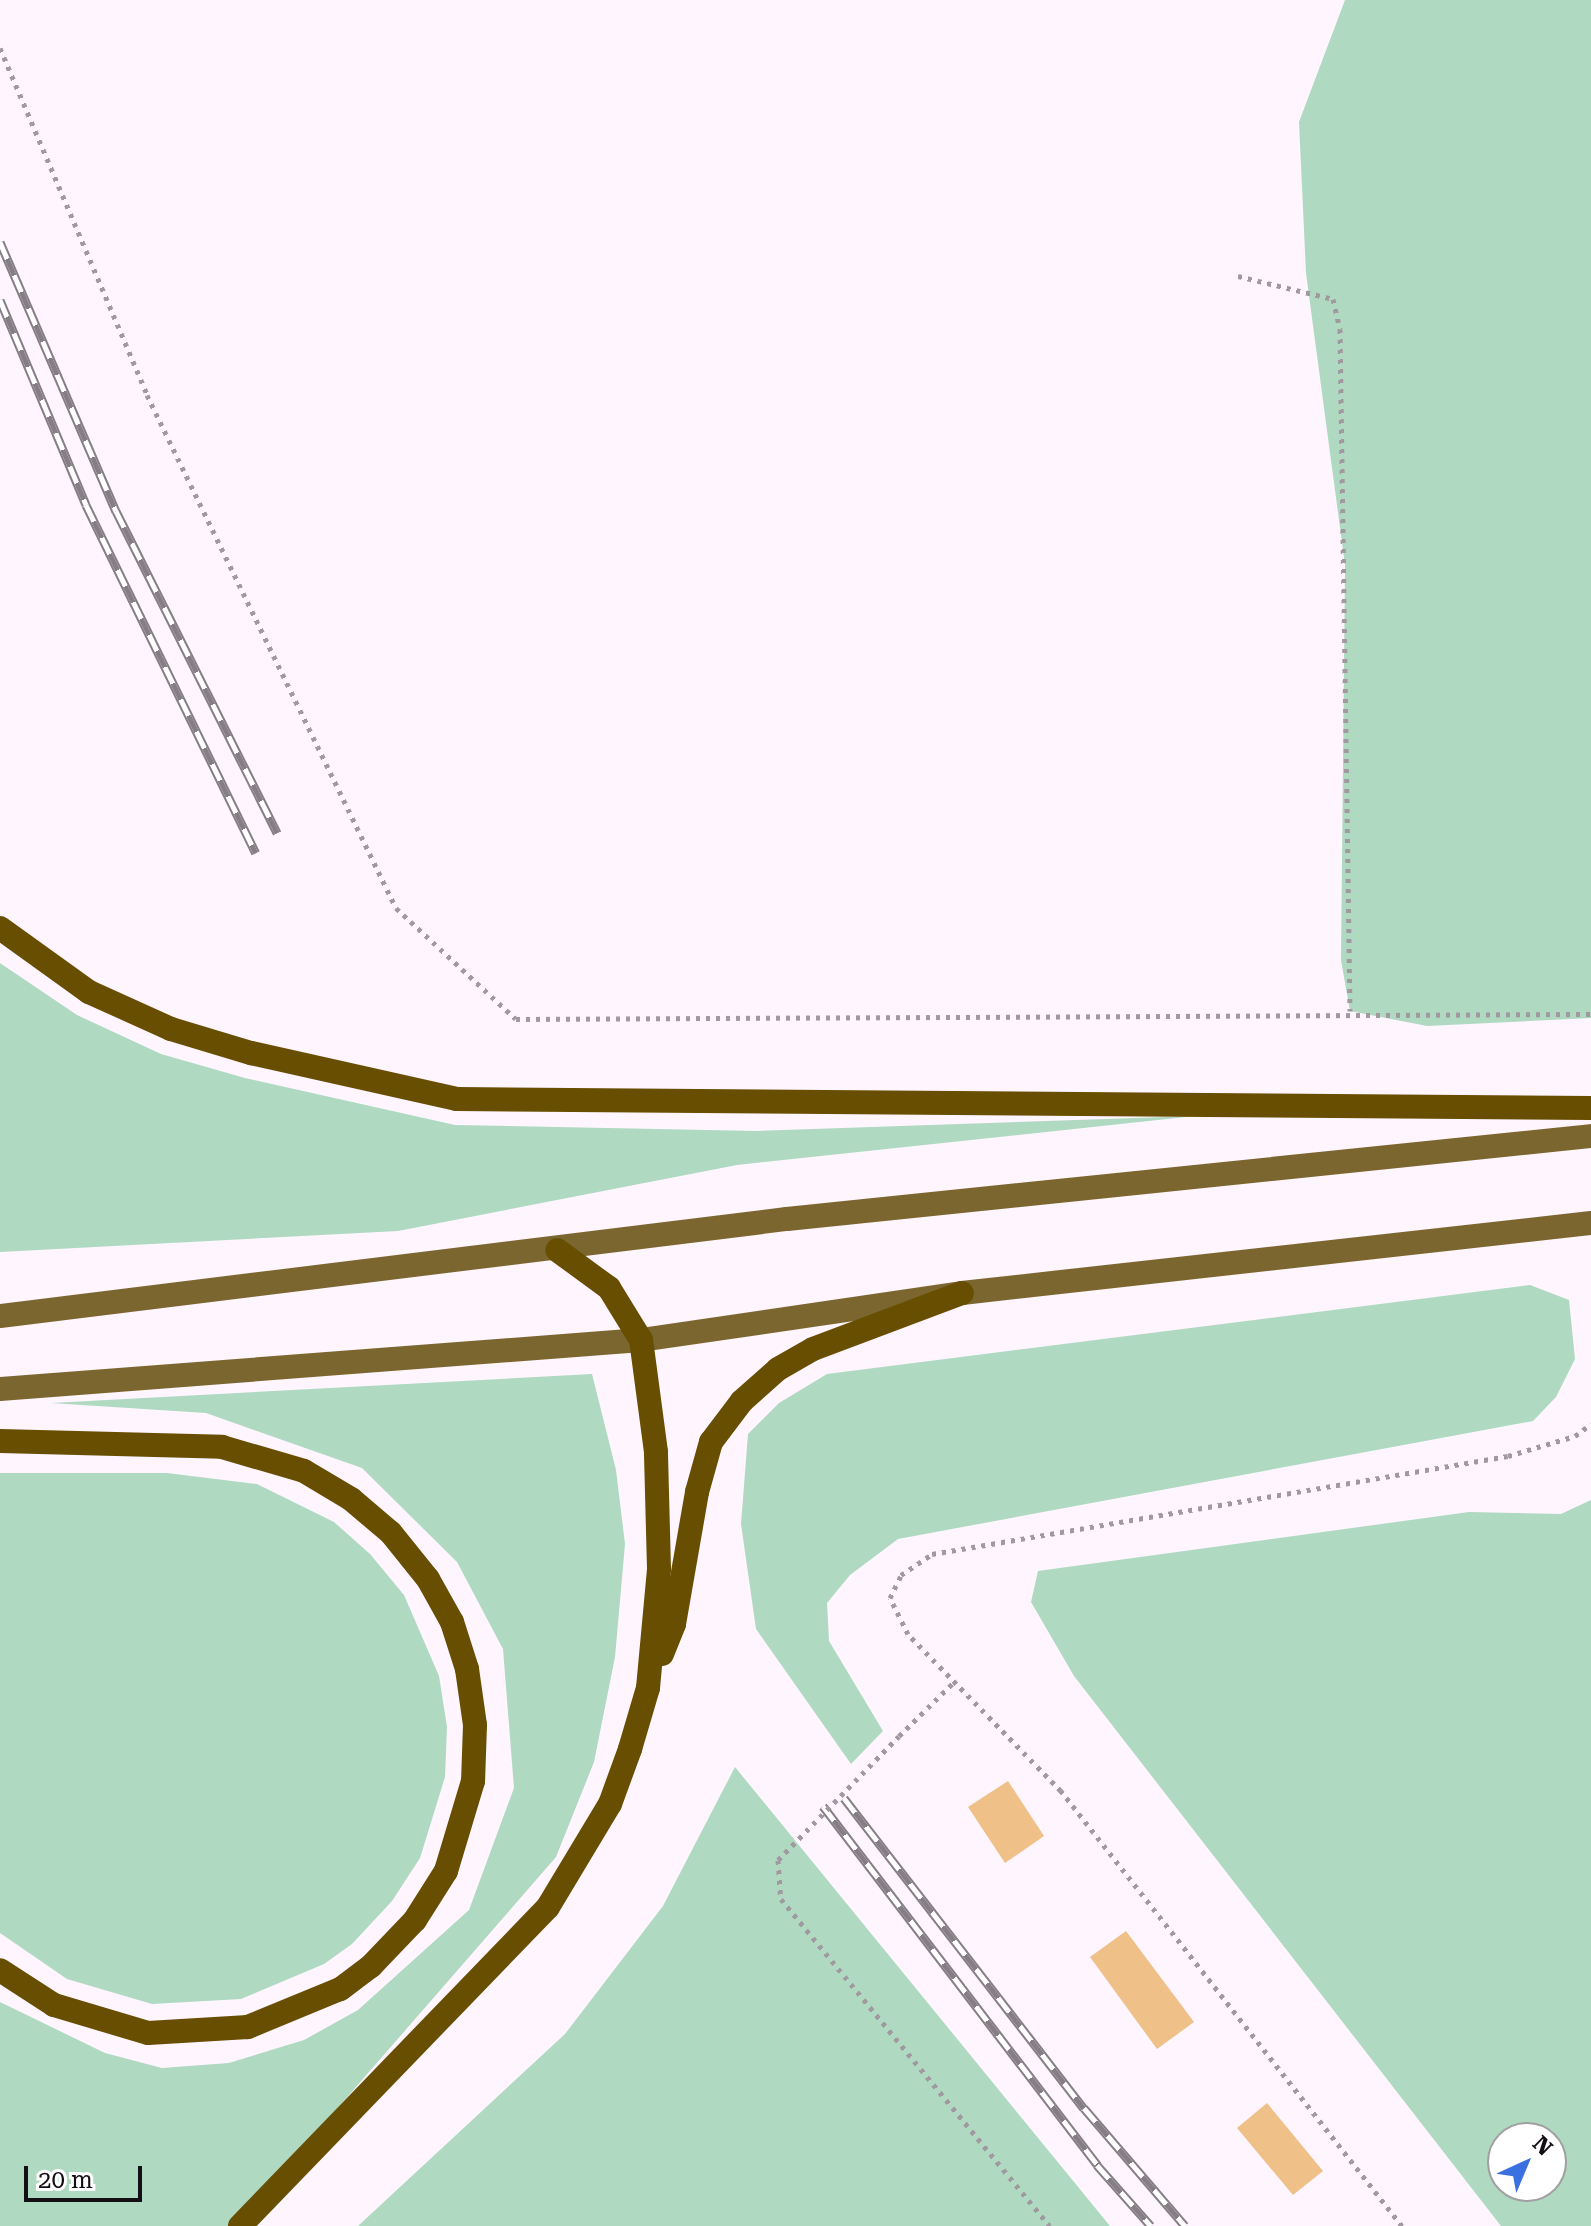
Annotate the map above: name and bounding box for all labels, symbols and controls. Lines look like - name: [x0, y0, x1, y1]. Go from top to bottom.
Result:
- north arrow: [1487, 2122, 1567, 2202]
- text: N: [1528, 2131, 1557, 2161]
- scale bar: [28, 2150, 146, 2200]
- text: 20 m: [38, 2166, 93, 2194]

